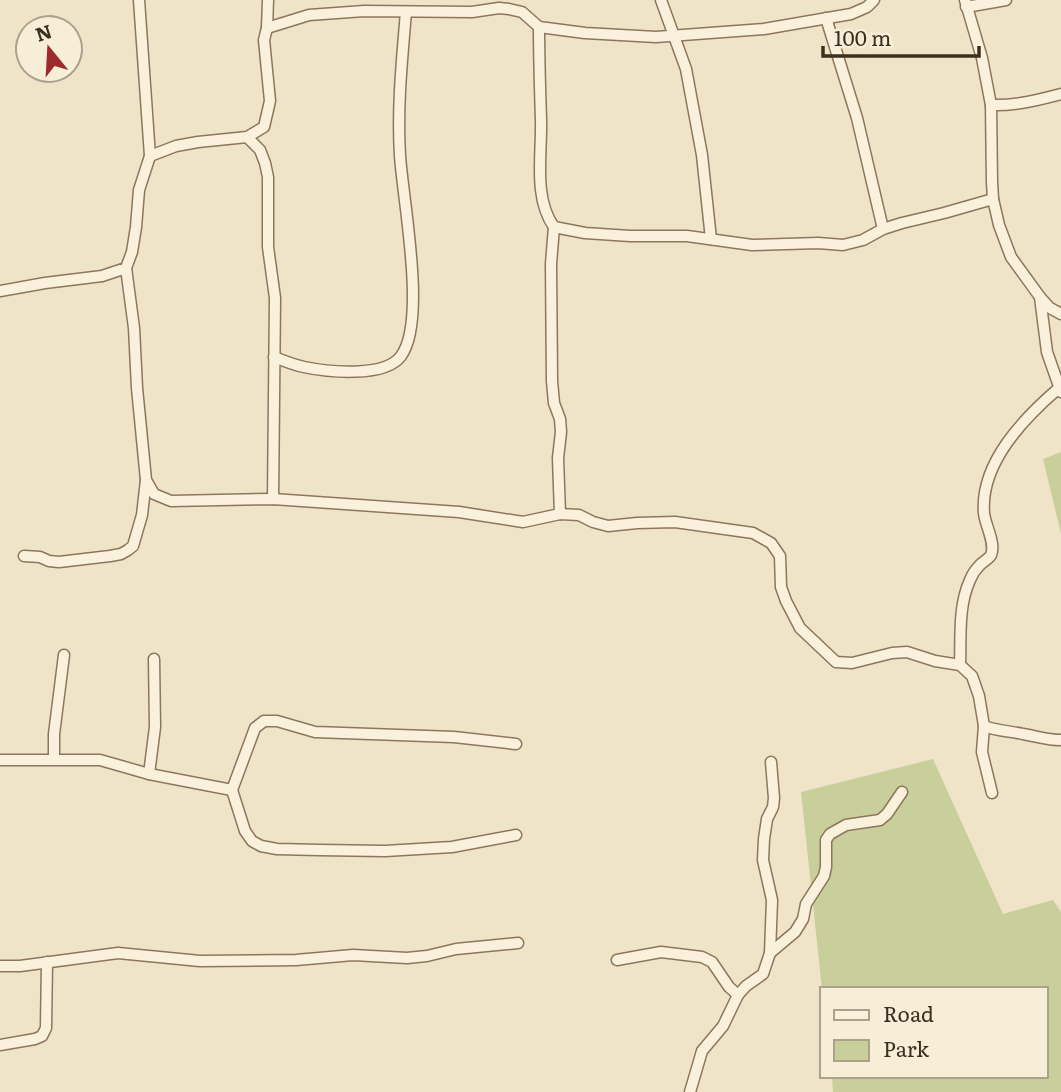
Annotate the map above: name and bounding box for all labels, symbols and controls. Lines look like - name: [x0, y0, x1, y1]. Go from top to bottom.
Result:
- north arrow: [14, 14, 84, 84]
- scale bar: [823, 14, 979, 58]
- text: N: [32, 16, 55, 48]
- text: 100 m: [834, 21, 891, 52]
- legend: [820, 987, 1047, 1078]
- text: Road: [883, 997, 934, 1028]
- text: Park: [883, 1032, 929, 1063]

